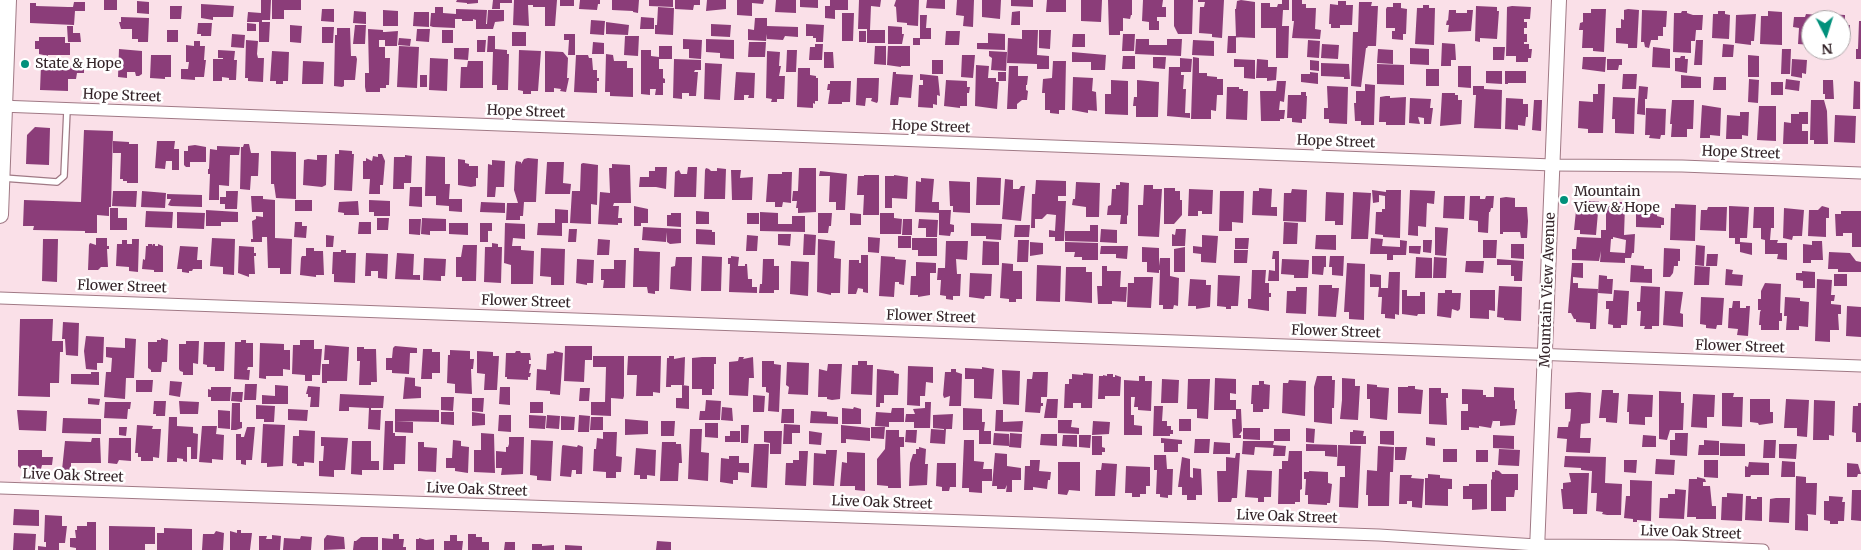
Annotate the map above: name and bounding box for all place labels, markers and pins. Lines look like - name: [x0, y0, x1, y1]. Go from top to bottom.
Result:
- place label: State & Hope: [35, 56, 121, 72]
- marker: State & Hope: [19, 58, 31, 70]
- place label: Mountain View & Hope: [1574, 184, 1660, 216]
- marker: Mountain View & Hope: [1558, 194, 1570, 206]

